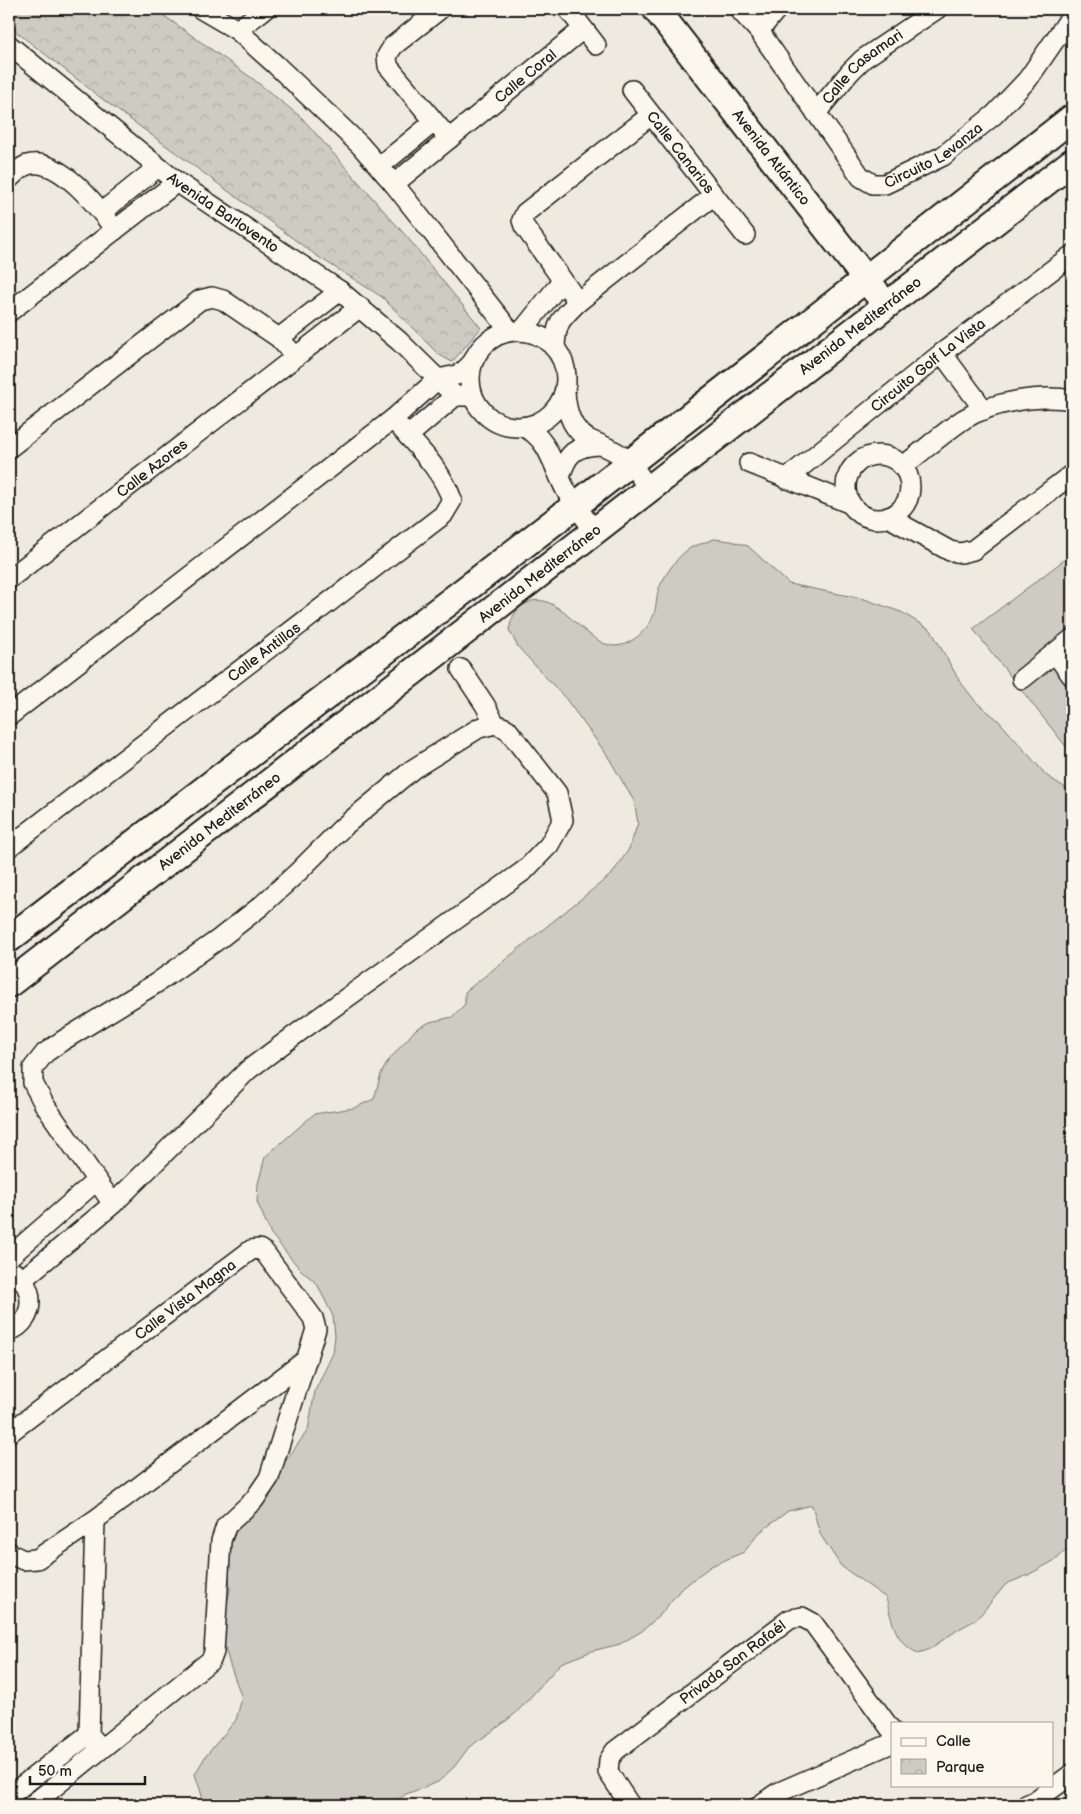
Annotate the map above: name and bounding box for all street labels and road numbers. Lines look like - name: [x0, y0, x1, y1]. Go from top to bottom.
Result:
- street label: Calle Casamari: [818, 26, 907, 108]
- street label: Calle Coral: [491, 45, 561, 108]
- street label: Avenida Atlántico: [728, 106, 814, 210]
- street label: Calle Canarios: [642, 107, 719, 198]
- street label: Circuito Levanza: [881, 119, 987, 193]
- street label: Avenida Barlovento: [163, 169, 282, 257]
- street label: Avenida Mediterráneo: [795, 273, 926, 380]
- street label: Circuito Golf La Vista: [867, 315, 990, 417]
- street label: Calle Azores: [113, 435, 192, 502]
- street label: Avenida Mediterráneo: [475, 521, 605, 627]
- street label: Calle Antillas: [224, 618, 305, 686]
- street label: Avenida Mediterráneo: [155, 768, 285, 875]
- street label: Calle Vista Magna: [131, 1256, 240, 1345]
- street label: Privada San Rafaél: [676, 1616, 790, 1709]

